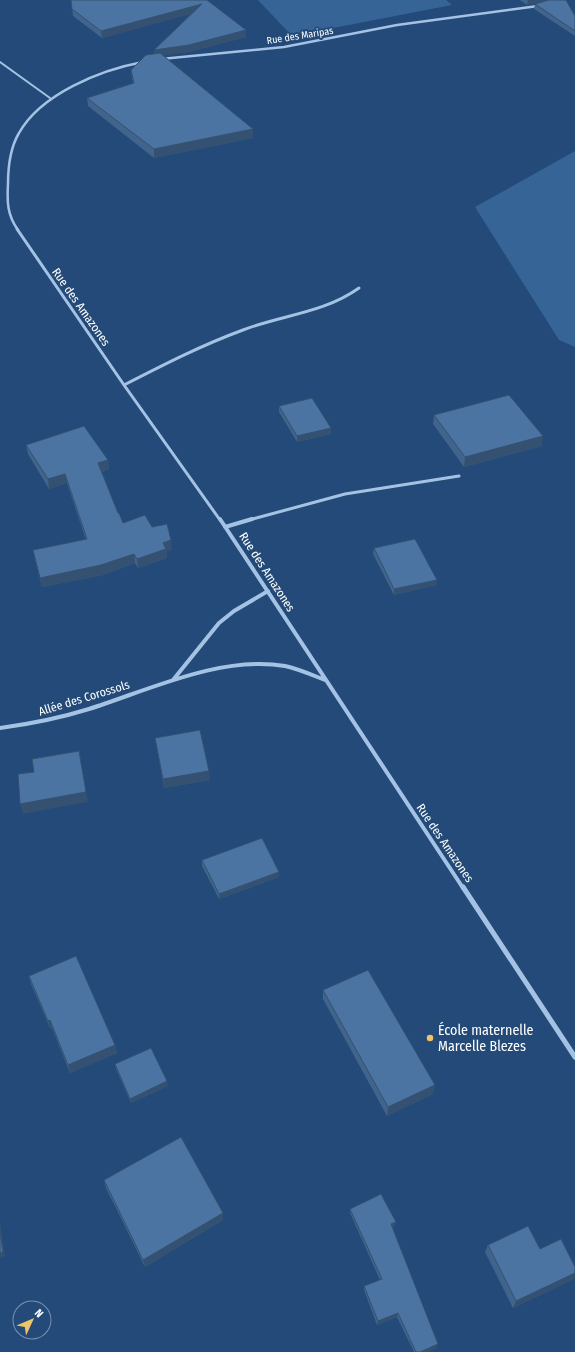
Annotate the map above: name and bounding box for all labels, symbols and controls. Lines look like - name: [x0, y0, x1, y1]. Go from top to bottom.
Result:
- street label: Rue des Maripas: [266, 25, 334, 47]
- street label: Rue des Amazones: [49, 265, 113, 349]
- street label: Rue des Amazones: [236, 530, 298, 614]
- street label: Allée des Corossols: [37, 677, 131, 719]
- street label: Rue des Amazones: [414, 801, 476, 885]
- place label: École maternelle Marcelle Blezes: [438, 1021, 534, 1055]
- marker: École maternelle Marcelle Blezes: [425, 1033, 435, 1043]
- north arrow: [12, 1300, 52, 1340]
- text: N: [32, 1307, 46, 1320]

